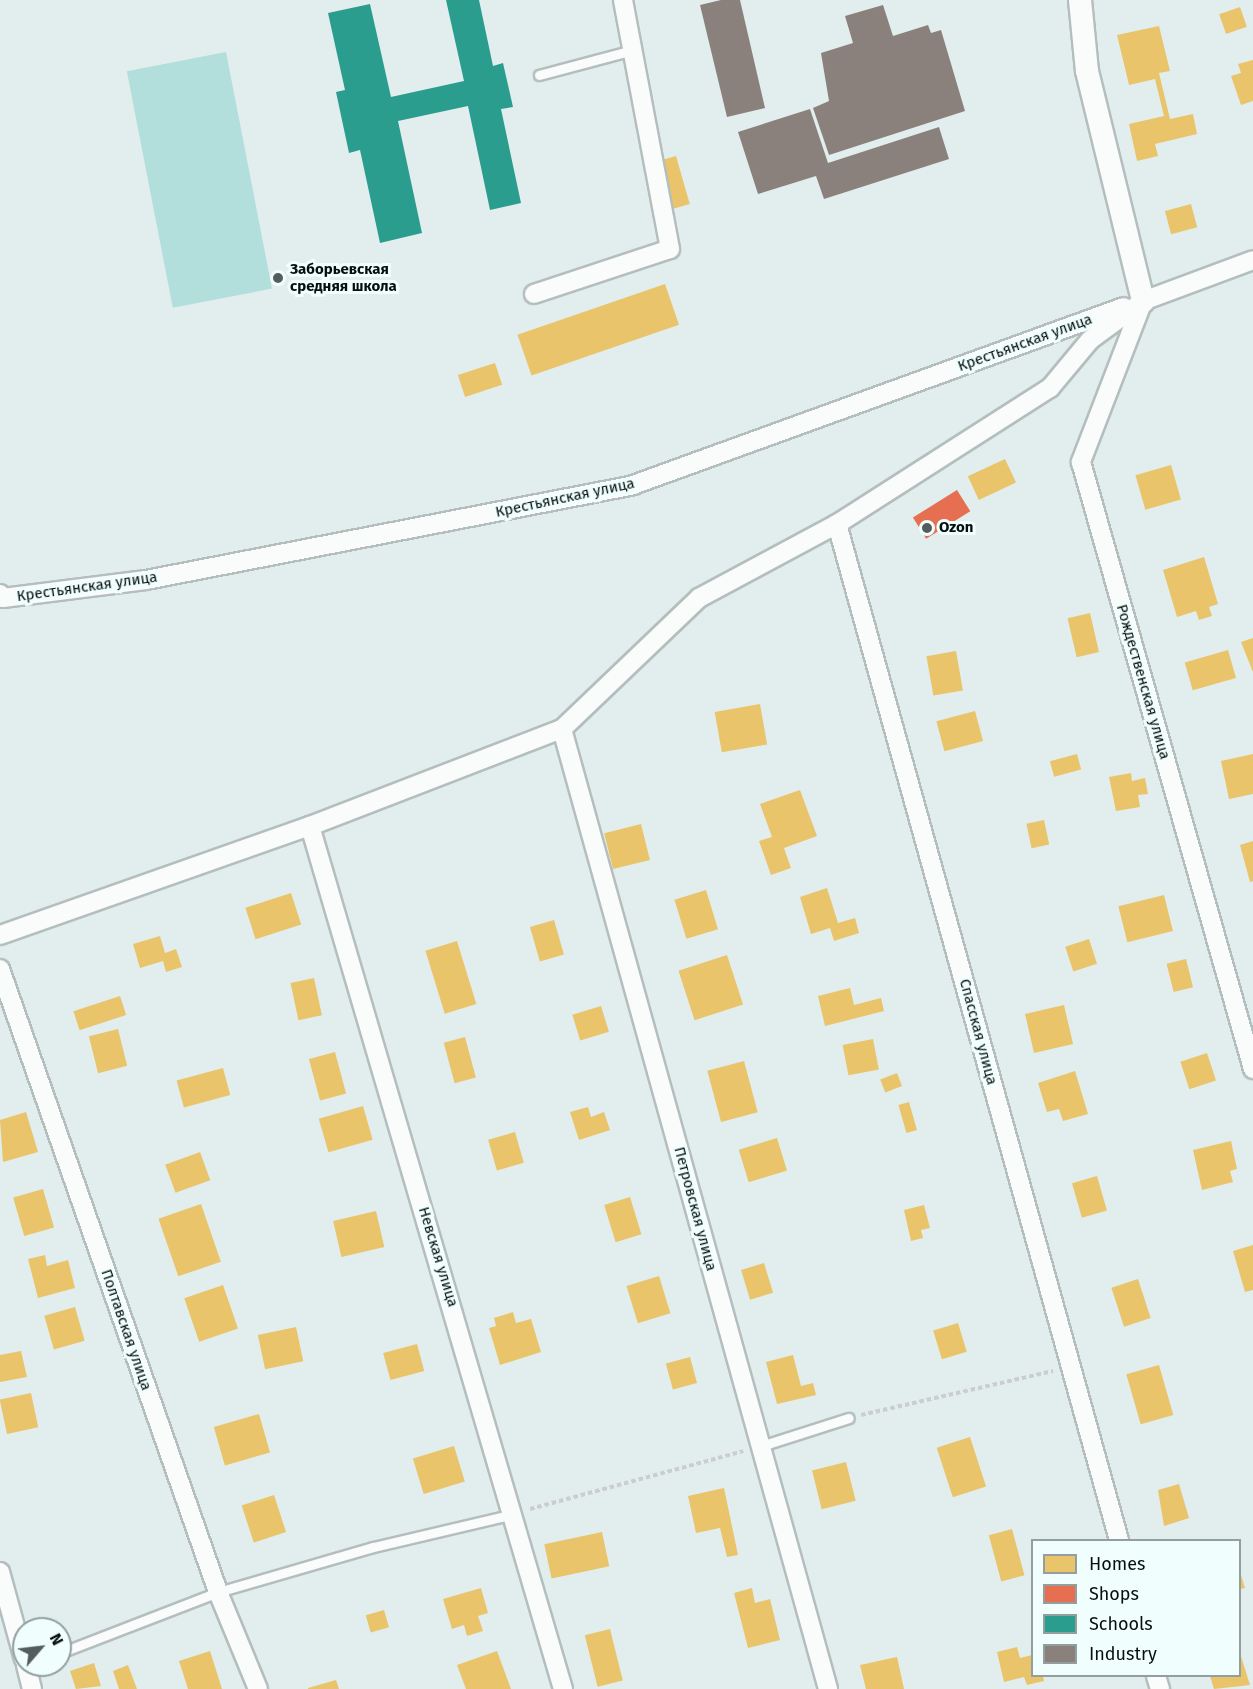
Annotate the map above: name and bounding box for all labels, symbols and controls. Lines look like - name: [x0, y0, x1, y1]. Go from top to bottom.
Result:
- place label: Заборьевская средняя школа: [290, 260, 397, 295]
- marker: Заборьевская средняя школа: [271, 271, 285, 285]
- street label: Крестьянская улица: [955, 310, 1095, 376]
- street label: Крестьянская улица: [494, 474, 636, 522]
- place label: Ozon: [939, 519, 973, 537]
- marker: Ozon: [920, 521, 934, 535]
- street label: Крестьянская улица: [16, 568, 158, 606]
- street label: Рождественская улица: [1112, 602, 1174, 762]
- street label: Спасская улица: [955, 977, 1001, 1087]
- street label: Петровская улица: [670, 1145, 720, 1273]
- street label: Невская улица: [414, 1205, 462, 1309]
- street label: Полтавская улица: [97, 1267, 155, 1393]
- legend: [1031, 1539, 1241, 1677]
- text: Homes: [1089, 1553, 1145, 1575]
- text: Shops: [1089, 1583, 1139, 1605]
- text: Schools: [1089, 1613, 1153, 1635]
- north arrow: [12, 1617, 72, 1677]
- text: N: [46, 1630, 67, 1648]
- text: Industry: [1089, 1643, 1157, 1665]

